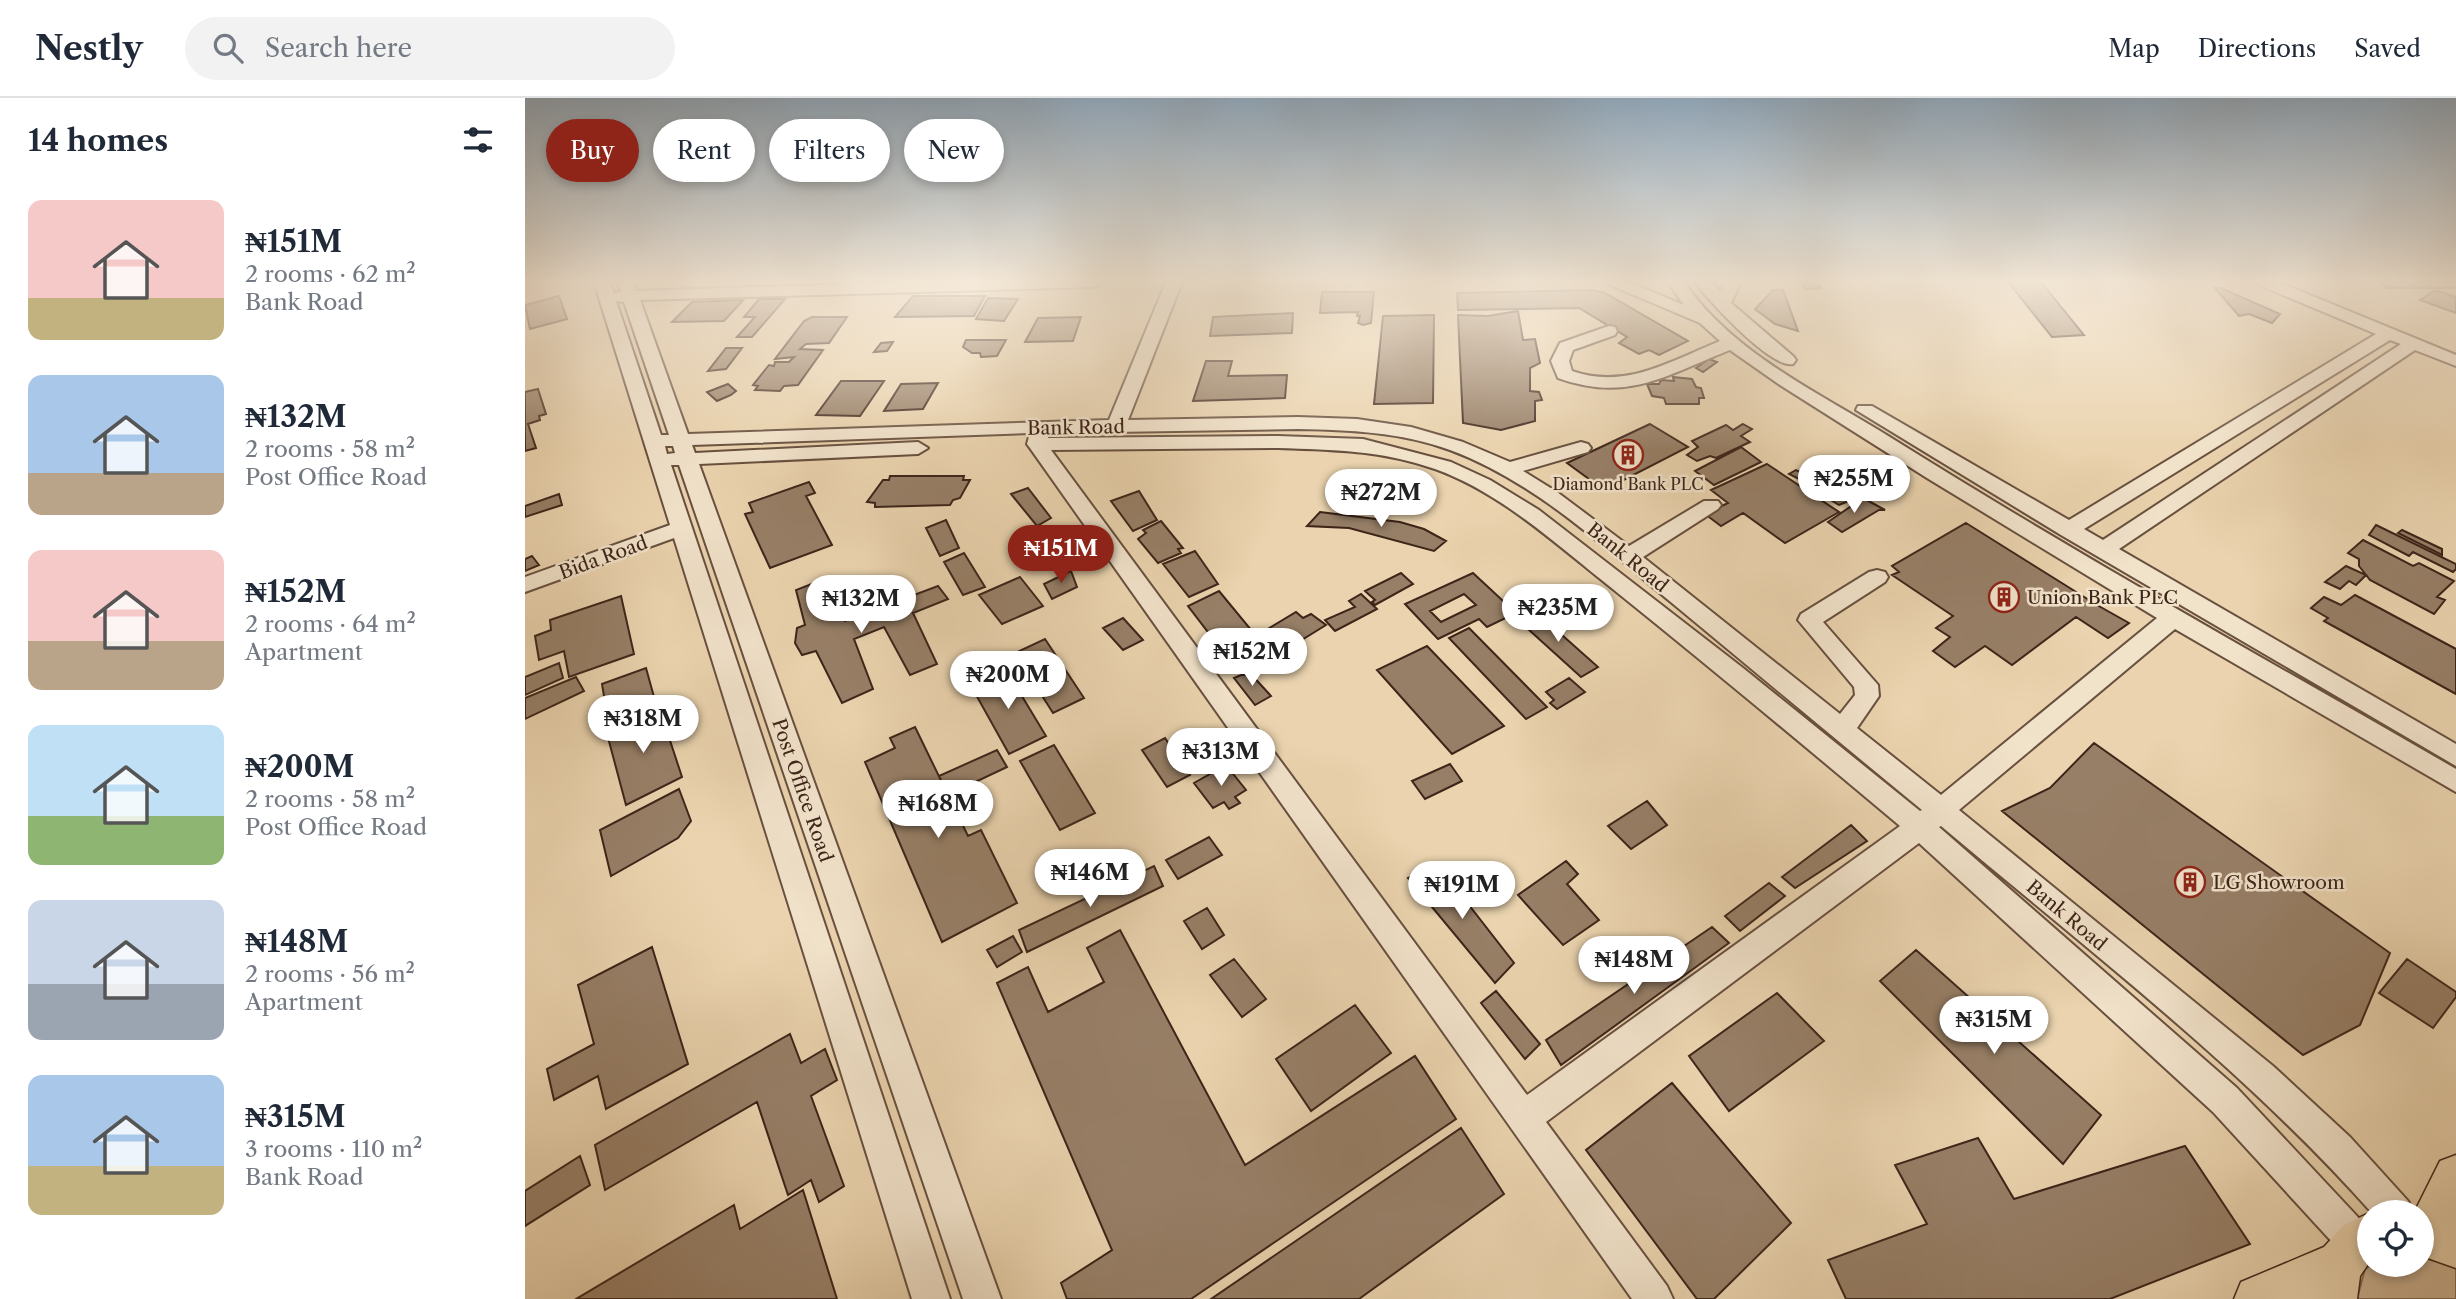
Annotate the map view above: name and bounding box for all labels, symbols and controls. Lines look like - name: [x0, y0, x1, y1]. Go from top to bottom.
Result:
- search box: [185, 17, 675, 80]
- text: Nestly: [35, 28, 143, 69]
- icon: search: [209, 29, 247, 67]
- text: Search here: [265, 32, 412, 64]
- text: Map: [2108, 34, 2160, 63]
- text: Directions: [2198, 34, 2316, 63]
- text: Saved: [2354, 34, 2421, 63]
- chip: Buy: [546, 119, 639, 182]
- chip: Rent: [653, 119, 755, 182]
- chip: Filters: [769, 119, 890, 182]
- chip: New: [904, 119, 1004, 182]
- icon: filters: [459, 121, 497, 159]
- text: 14 homes: [28, 122, 168, 159]
- text: ₦151M: [245, 223, 342, 260]
- icon: home: [84, 228, 168, 312]
- text: 2 rooms · 62 m²: [245, 260, 416, 288]
- text: Bank Road: [245, 288, 363, 316]
- text: ₦132M: [245, 398, 347, 435]
- icon: home: [84, 403, 168, 487]
- street label: Bank Road: [1027, 415, 1126, 440]
- text: 2 rooms · 58 m²: [245, 435, 415, 463]
- building icon: Diamond Bank PLC: [1611, 438, 1645, 472]
- pin: ₦255M: [1805, 456, 1903, 515]
- text: Post Office Road: [245, 463, 427, 491]
- text: ₦255M: [1814, 464, 1894, 492]
- pin: ₦272M: [1332, 470, 1430, 529]
- place label: Diamond Bank PLC: [1552, 474, 1704, 494]
- text: ₦272M: [1341, 478, 1421, 506]
- street label: Bank Road: [1582, 518, 1673, 597]
- pin: ₦151M: [1012, 526, 1110, 585]
- street label: Bida Road: [556, 531, 651, 584]
- text: ₦151M: [1024, 534, 1098, 562]
- text: ₦152M: [245, 573, 346, 610]
- pin: ₦132M: [812, 575, 910, 635]
- icon: home: [84, 578, 168, 662]
- building icon: Union Bank PLC: [1987, 580, 2021, 614]
- text: ₦132M: [822, 584, 900, 612]
- pin: ₦235M: [1509, 584, 1607, 644]
- place label: Union Bank PLC: [2027, 586, 2178, 609]
- text: ₦235M: [1518, 593, 1598, 621]
- text: 2 rooms · 64 m²: [245, 610, 416, 638]
- pin: ₦152M: [1203, 628, 1301, 688]
- text: ₦152M: [1213, 637, 1291, 665]
- text: Apartment: [245, 638, 363, 666]
- pin: ₦200M: [959, 652, 1057, 711]
- text: ₦200M: [966, 660, 1050, 688]
- pin: ₦318M: [594, 696, 692, 755]
- text: ₦318M: [604, 704, 682, 732]
- street label: Post Office Road: [767, 715, 838, 865]
- pin: ₦313M: [1172, 728, 1270, 788]
- text: ₦313M: [1182, 737, 1260, 765]
- text: ₦200M: [245, 748, 354, 785]
- icon: home: [84, 753, 168, 837]
- pin: ₦168M: [889, 780, 987, 840]
- text: 2 rooms · 58 m²: [245, 785, 415, 813]
- text: ₦168M: [898, 789, 978, 817]
- text: Post Office Road: [245, 813, 427, 841]
- pin: ₦146M: [1041, 850, 1139, 909]
- text: ₦146M: [1051, 858, 1129, 886]
- pin: ₦191M: [1413, 862, 1511, 921]
- building icon: LG Showroom: [2173, 865, 2207, 899]
- text: ₦191M: [1424, 870, 1500, 898]
- place label: LG Showroom: [2213, 871, 2345, 894]
- street label: Bank Road: [2022, 875, 2112, 956]
- text: ₦148M: [245, 923, 348, 960]
- icon: home: [84, 928, 168, 1012]
- pin: ₦148M: [1585, 936, 1683, 996]
- text: ₦148M: [1594, 945, 1674, 973]
- text: 2 rooms · 56 m²: [245, 960, 415, 988]
- text: Apartment: [245, 988, 363, 1016]
- pin: ₦315M: [1945, 996, 2043, 1056]
- text: ₦315M: [1955, 1005, 2033, 1033]
- text: ₦315M: [245, 1098, 346, 1135]
- icon: home: [84, 1103, 168, 1187]
- text: 3 rooms · 110 m²: [245, 1135, 422, 1163]
- text: Bank Road: [245, 1163, 363, 1191]
- map controls: [2357, 1200, 2434, 1277]
- button: locate: [2357, 1200, 2434, 1277]

